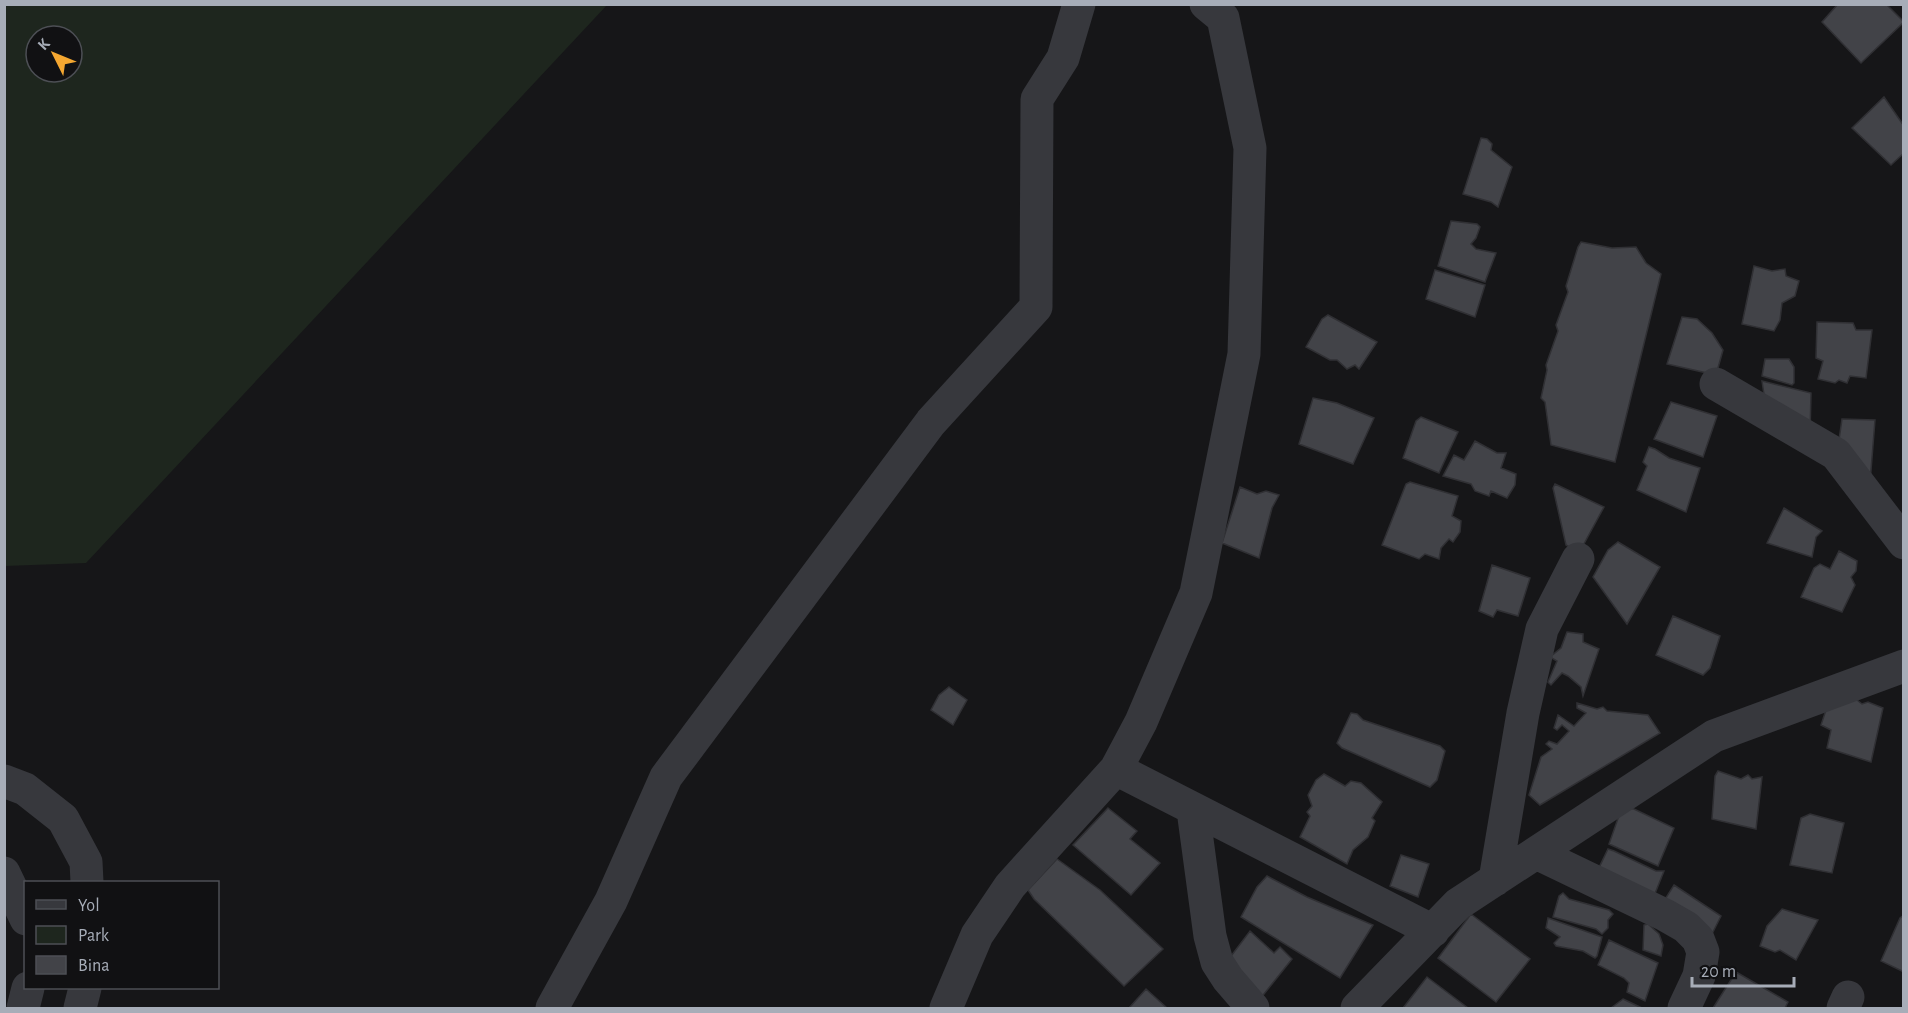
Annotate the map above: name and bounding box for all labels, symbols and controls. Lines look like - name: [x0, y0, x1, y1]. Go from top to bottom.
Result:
- north arrow: [24, 24, 84, 84]
- text: K: [35, 35, 53, 53]
- legend: [24, 881, 219, 989]
- text: Yol: [78, 897, 100, 915]
- text: Park: [78, 927, 110, 945]
- scale bar: [1692, 950, 1794, 988]
- text: Bina: [78, 957, 110, 975]
- text: 20 m: [1701, 963, 1736, 981]

